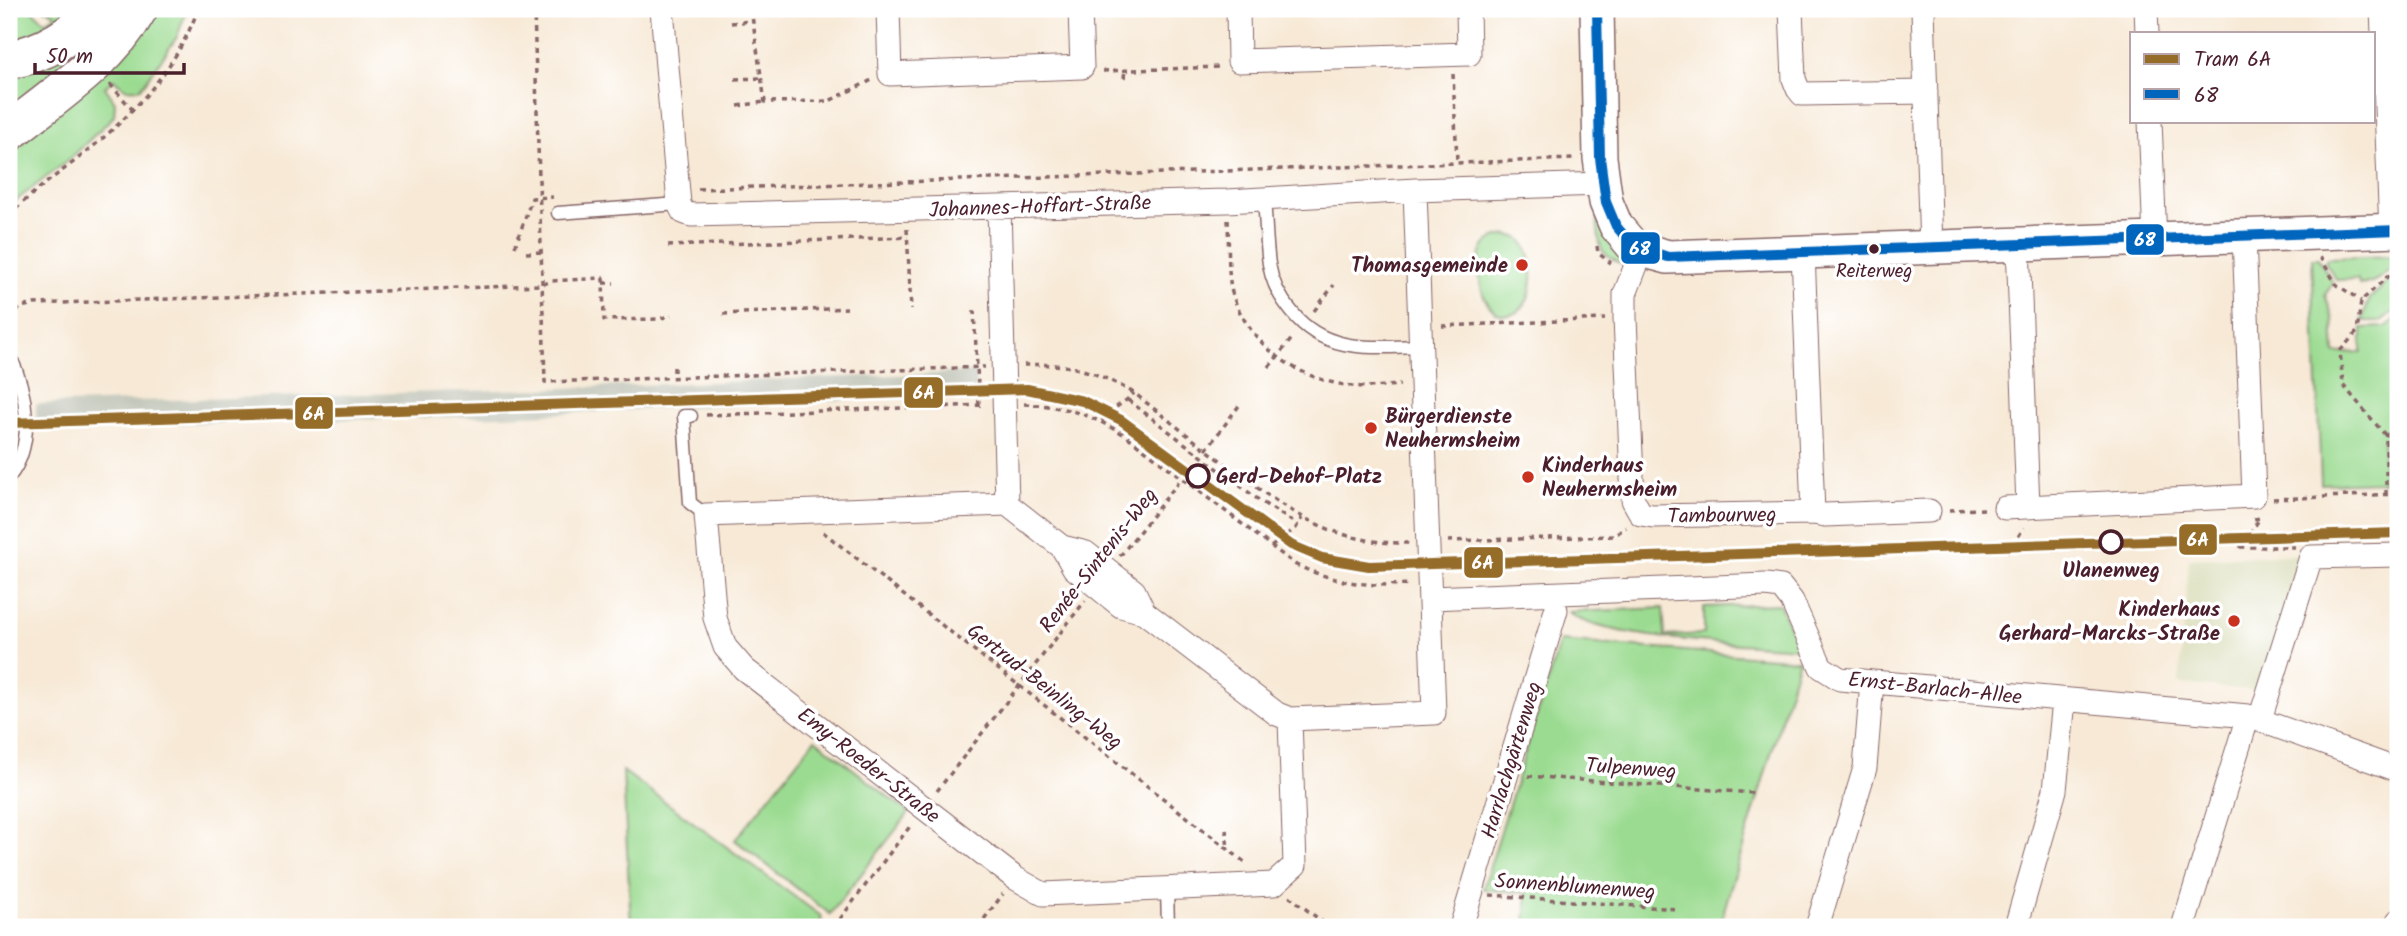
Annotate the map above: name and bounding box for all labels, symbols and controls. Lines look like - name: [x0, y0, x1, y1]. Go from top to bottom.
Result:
- scale bar: [35, 32, 184, 76]
- legend: [2130, 32, 2376, 122]
- text: 50 m: [46, 41, 93, 74]
- text: Tram 6A: [2194, 44, 2272, 77]
- text: 68: [2194, 80, 2219, 113]
- street label: Johannes-Hoffart-Straße: [928, 187, 1152, 228]
- line badge: 68: [2125, 223, 2165, 256]
- text: 68: [2134, 226, 2157, 256]
- line badge: 68: [1620, 231, 1661, 265]
- text: 68: [1629, 235, 1652, 265]
- marker: Reiterweg: [1867, 242, 1881, 256]
- place label: Thomasgemeinde: [1351, 250, 1508, 283]
- marker: Thomasgemeinde: [1514, 257, 1530, 273]
- place label: Reiterweg: [1836, 257, 1912, 287]
- line badge: 6A: [903, 376, 944, 409]
- text: 6A: [913, 379, 935, 409]
- line badge: 6A: [294, 396, 334, 430]
- text: 6A: [303, 400, 325, 430]
- place label: Bürgerdienste Neuhermsheim: [1385, 401, 1520, 458]
- marker: Bürgerdienste Neuhermsheim: [1363, 420, 1379, 436]
- place label: Kinderhaus Neuhermsheim: [1542, 450, 1677, 507]
- place label: Gerd-Dehof-Platz: [1216, 461, 1382, 494]
- marker: Gerd-Dehof-Platz: [1186, 464, 1210, 488]
- marker: Kinderhaus Neuhermsheim: [1520, 469, 1536, 485]
- street label: Renée-Sintenis-Weg: [1032, 481, 1167, 641]
- street label: Tambourweg: [1667, 499, 1777, 534]
- line badge: 6A: [2178, 523, 2218, 556]
- text: 6A: [2187, 526, 2209, 556]
- marker: Ulanenweg: [2099, 530, 2123, 554]
- line badge: 6A: [1463, 546, 1504, 579]
- text: 6A: [1472, 549, 1494, 579]
- place label: Ulanenweg: [2062, 555, 2160, 588]
- place label: Kinderhaus Gerhard-Marcks-Straße: [1999, 594, 2220, 651]
- marker: Kinderhaus Gerhard-Marcks-Straße: [2226, 613, 2242, 629]
- street label: Gertrud-Beinling-Weg: [959, 616, 1129, 759]
- street label: Ernst-Barlach-Allee: [1846, 664, 2024, 715]
- street label: Harrlachgärtenweg: [1473, 678, 1552, 843]
- street label: Emy-Roeder-Straße: [789, 700, 947, 833]
- street label: Tulpenweg: [1584, 750, 1677, 789]
- street label: Sonnenblumenweg: [1493, 865, 1656, 910]

